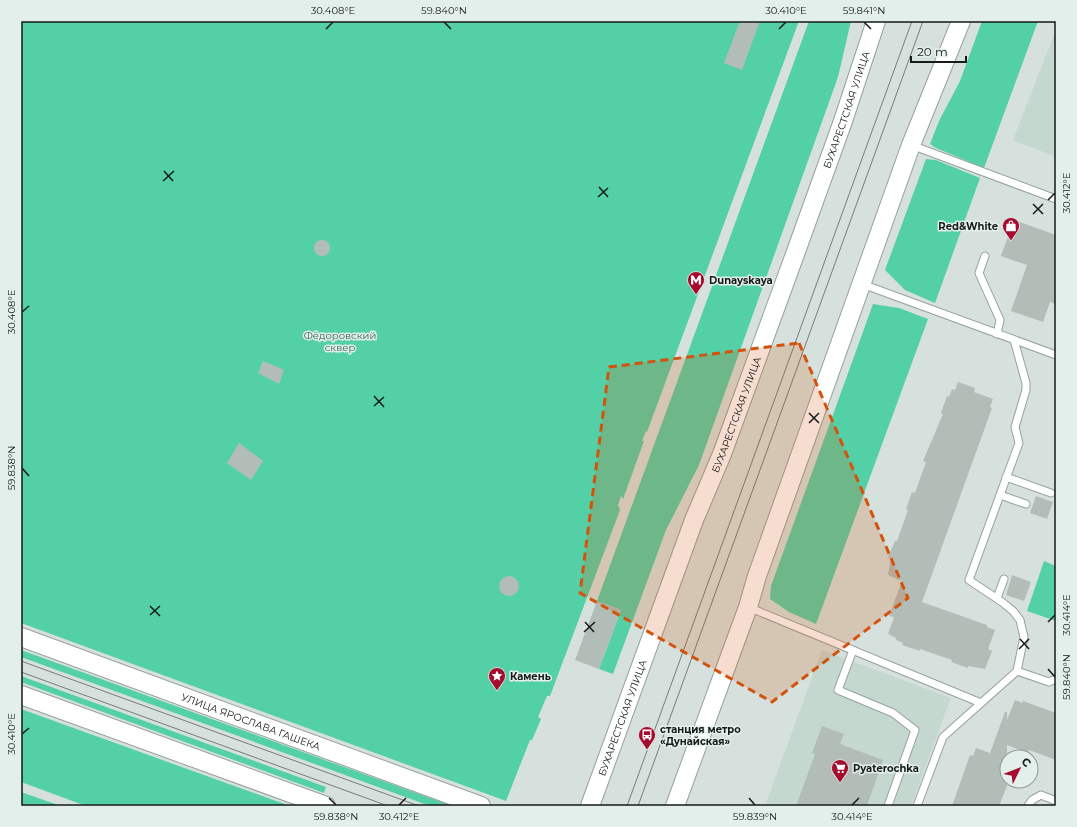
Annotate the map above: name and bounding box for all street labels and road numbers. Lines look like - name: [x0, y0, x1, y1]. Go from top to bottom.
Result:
- street label: БУХАРЕСТСКАЯ УЛИЦА: [820, 49, 872, 170]
- street label: БУХАРЕСТСКАЯ УЛИЦА: [708, 354, 764, 475]
- street label: БУХАРЕСТСКАЯ УЛИЦА: [595, 657, 649, 778]
- street label: УЛИЦА ЯРОСЛАВА ГАШЕКА: [180, 690, 323, 753]

